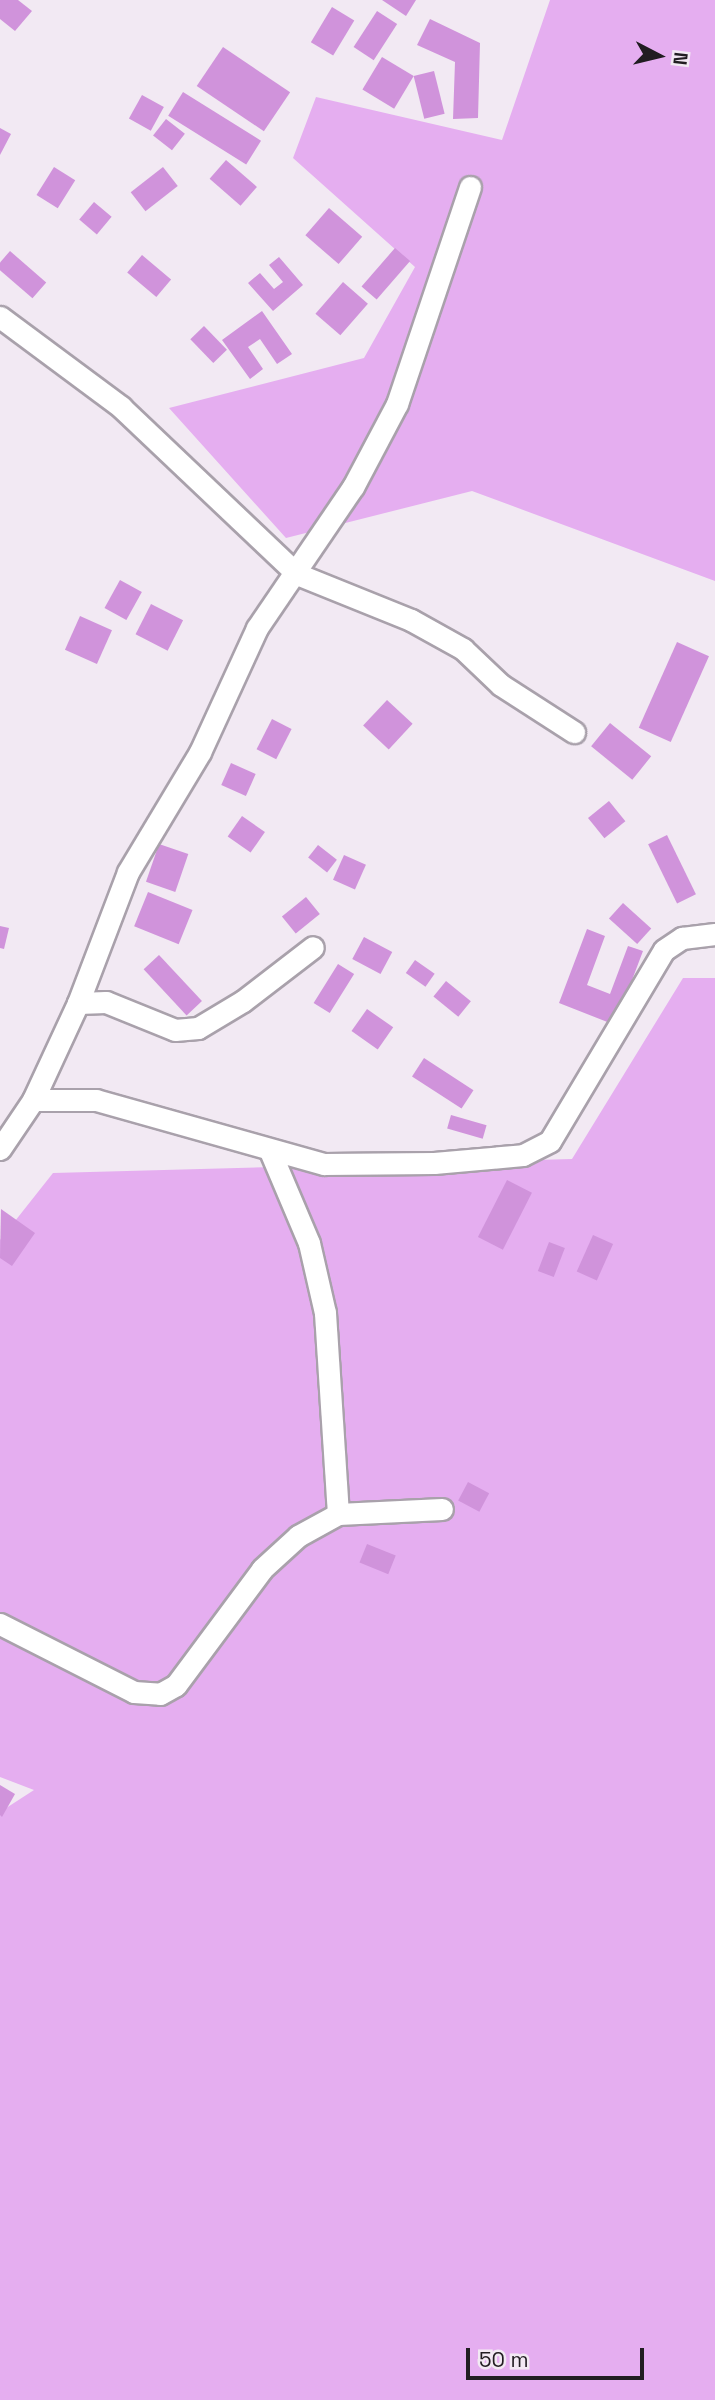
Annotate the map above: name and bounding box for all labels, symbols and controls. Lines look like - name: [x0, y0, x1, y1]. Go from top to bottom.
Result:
- north arrow: [624, 21, 694, 91]
- text: N: [667, 51, 694, 66]
- scale bar: [470, 2334, 648, 2378]
- text: 50 m: [479, 2346, 529, 2373]

